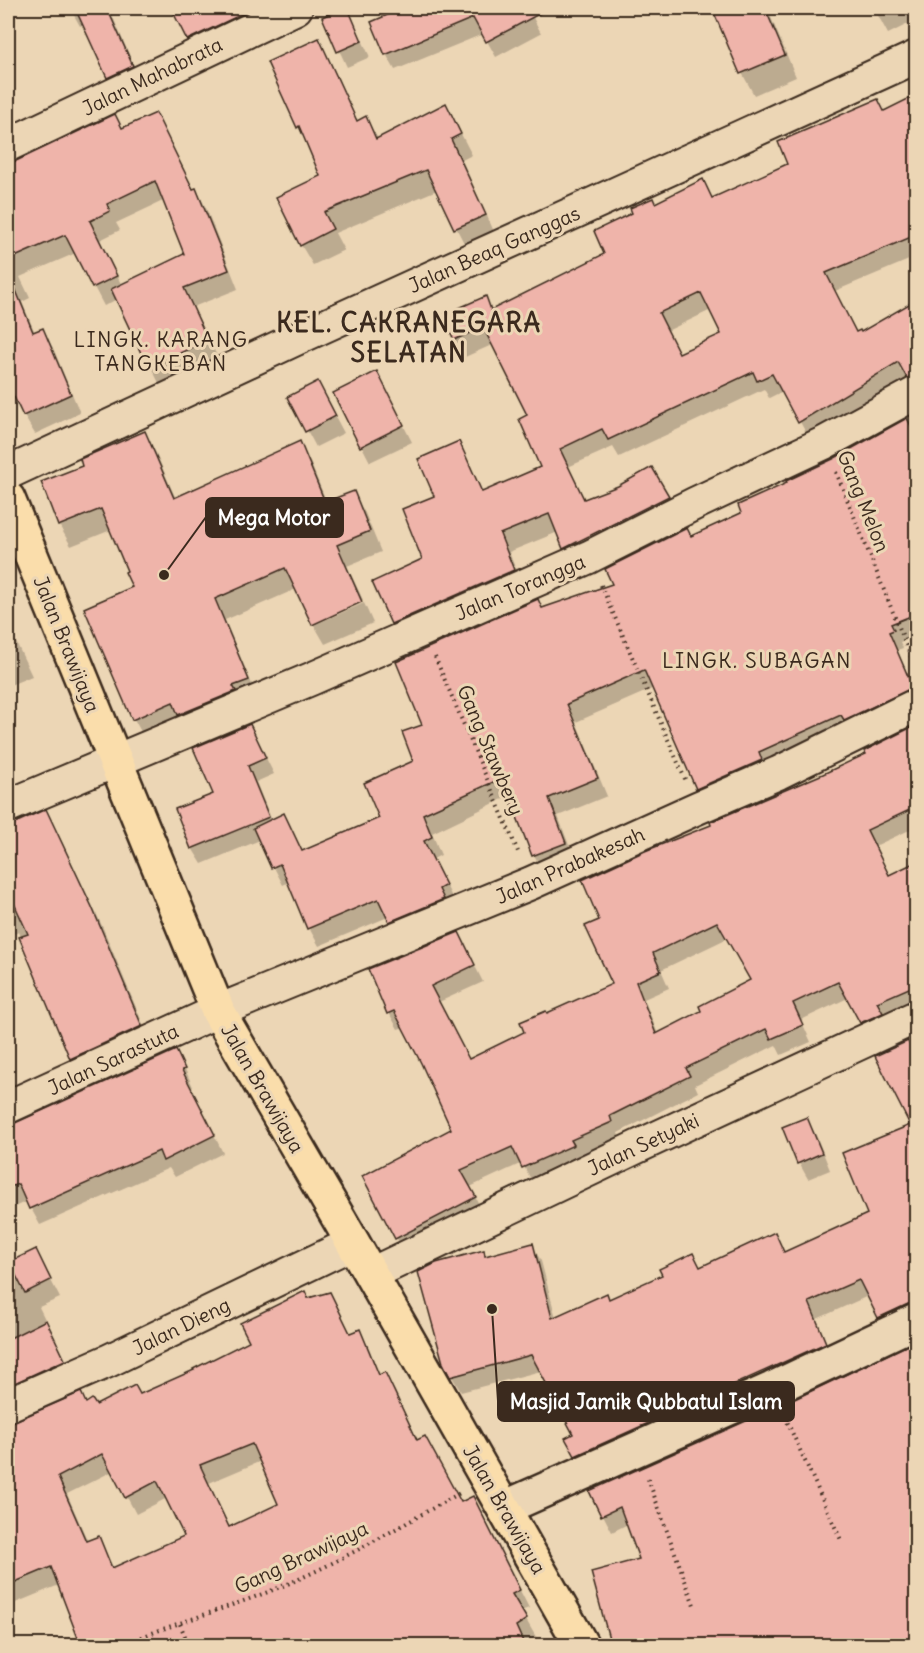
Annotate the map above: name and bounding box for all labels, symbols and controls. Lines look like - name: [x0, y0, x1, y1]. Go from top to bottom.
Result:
- street label: Jalan Mahabrata: [78, 31, 226, 121]
- street label: Jalan Beaq Ganggas: [404, 200, 584, 298]
- district label: KEL. CAKRANEGARA SELATAN: [276, 306, 542, 369]
- district label: LINGK. KARANG TANGKEBAN: [73, 326, 249, 377]
- street label: Gang Melon: [832, 446, 896, 556]
- callout: Mega Motor: [206, 498, 343, 537]
- text: Mega Motor: [218, 504, 331, 531]
- street label: Jalan Torangga: [451, 548, 589, 626]
- street label: Jalan Brawijaya: [28, 572, 106, 716]
- district label: LINGK. SUBAGAN: [662, 647, 852, 674]
- street label: Gang Stawbery: [452, 681, 530, 819]
- street label: Jalan Prabakesah: [492, 821, 648, 909]
- street label: Jalan Sarastuta: [44, 1018, 182, 1100]
- street label: Jalan Brawijaya: [216, 1019, 310, 1157]
- street label: Jalan Setyaki: [583, 1107, 703, 1181]
- street label: Jalan Dieng: [128, 1292, 234, 1360]
- callout: Masjid Jamik Qubbatul Islam: [498, 1382, 794, 1421]
- text: Masjid Jamik Qubbatul Islam: [510, 1388, 783, 1415]
- street label: Jalan Brawijaya: [458, 1440, 552, 1578]
- street label: Gang Brawijaya: [230, 1515, 372, 1599]

